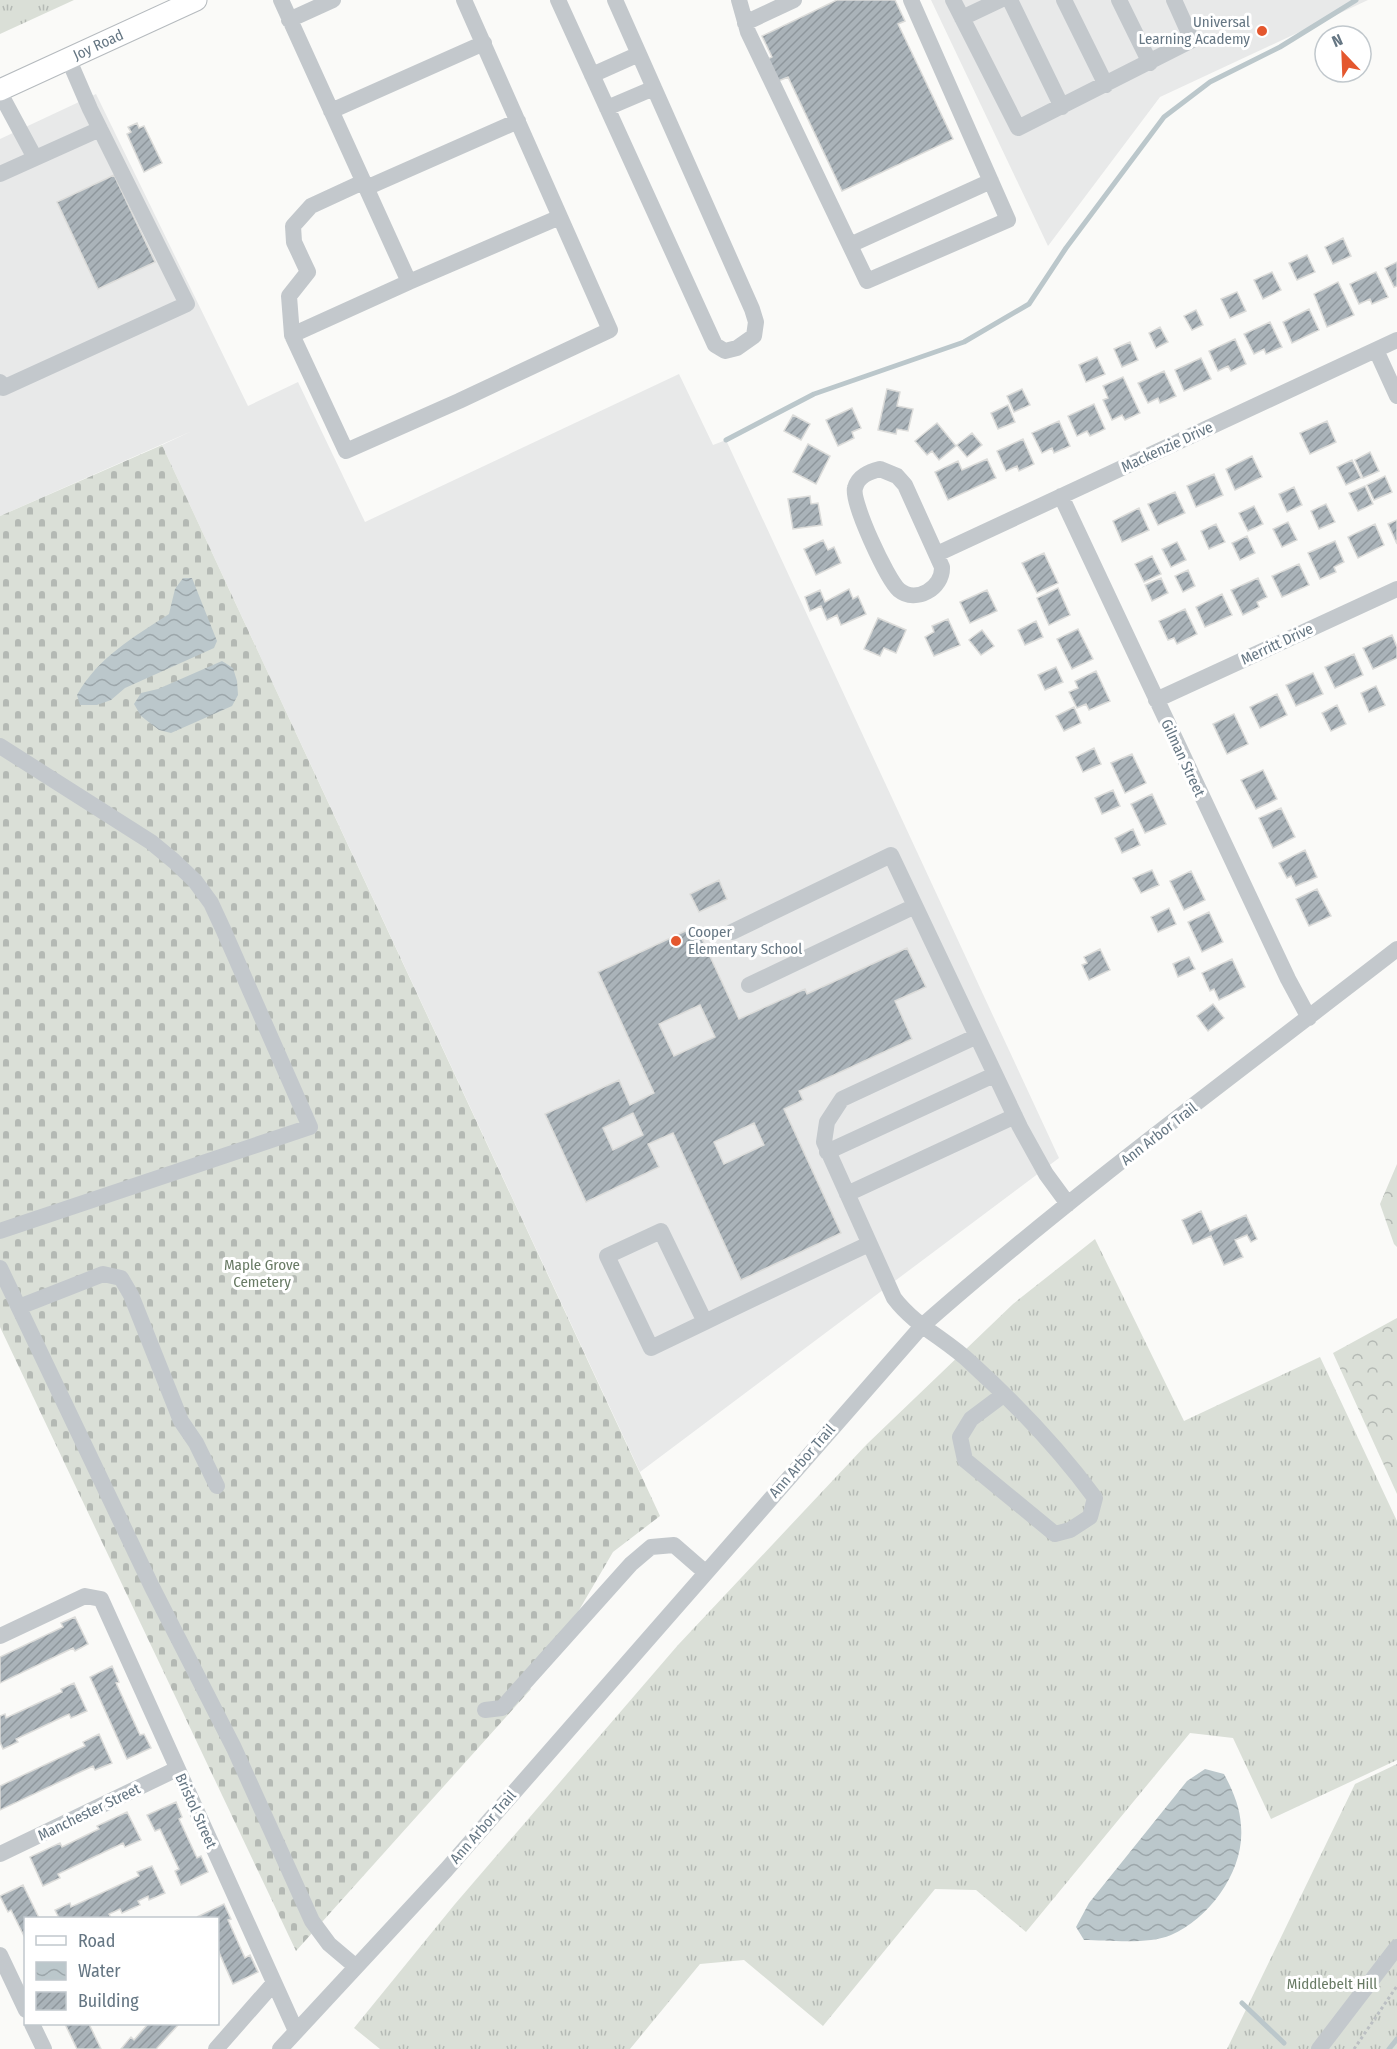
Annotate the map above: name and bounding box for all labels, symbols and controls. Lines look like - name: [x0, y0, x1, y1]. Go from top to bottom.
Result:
- place label: Universal Learning Academy: [1139, 13, 1250, 48]
- marker: Universal Learning Academy: [1255, 24, 1269, 38]
- north arrow: [1313, 24, 1373, 84]
- street label: Joy Road: [70, 26, 126, 64]
- text: N: [1329, 30, 1345, 51]
- street label: Mackenzie Drive: [1118, 418, 1216, 476]
- street label: Merritt Drive: [1238, 619, 1316, 669]
- street label: Gilman Street: [1157, 716, 1209, 800]
- place label: Cooper Elementary School: [688, 923, 802, 958]
- marker: Cooper Elementary School: [669, 934, 683, 948]
- street label: Ann Arbor Trail: [1117, 1099, 1201, 1169]
- park label: Maple Grove Cemetery: [224, 1256, 300, 1291]
- street label: Ann Arbor Trail: [765, 1421, 839, 1501]
- street label: Bristol Street: [171, 1771, 221, 1852]
- street label: Manchester Street: [35, 1779, 143, 1845]
- street label: Ann Arbor Trail: [446, 1787, 520, 1867]
- legend: [24, 1917, 219, 2025]
- text: Road: [78, 1930, 115, 1952]
- text: Water: [78, 1960, 121, 1982]
- park label: Middlebelt Hill: [1287, 1975, 1377, 1993]
- text: Building: [78, 1990, 139, 2012]

